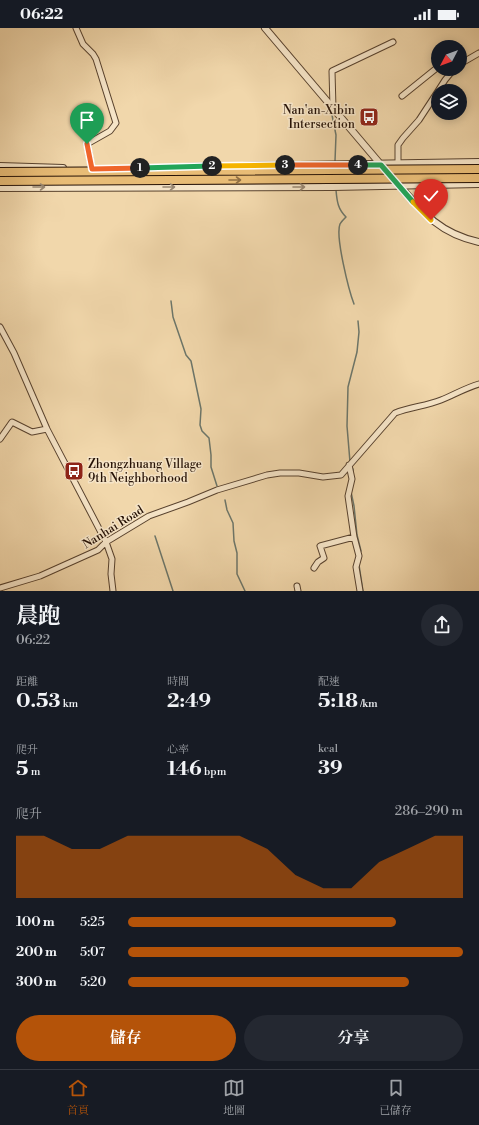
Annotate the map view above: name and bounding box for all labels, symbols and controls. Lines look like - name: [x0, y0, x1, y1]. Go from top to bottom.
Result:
- text: 06:22: [20, 5, 63, 24]
- north arrow: [431, 40, 467, 76]
- map controls: [431, 40, 467, 120]
- button: layers: [431, 84, 467, 120]
- pin: [70, 103, 104, 144]
- place label: Nan'an-Xibin Intersection: [283, 103, 355, 132]
- bus stop icon: Nan'an-Xibin Intersection: [358, 106, 380, 128]
- icon: arrive: [76, 109, 98, 131]
- pin: 3: [275, 155, 295, 175]
- pin: 4: [348, 155, 368, 175]
- pin: 2: [202, 156, 222, 176]
- pin: 1: [130, 158, 150, 178]
- text: 3: [282, 158, 288, 172]
- text: 4: [354, 158, 362, 172]
- text: 2: [209, 159, 215, 173]
- text: 1: [137, 161, 143, 175]
- one-way arrow: [228, 176, 241, 184]
- pin: [414, 179, 448, 220]
- one-way arrow: [32, 183, 45, 191]
- one-way arrow: [162, 183, 175, 191]
- one-way arrow: [292, 183, 305, 191]
- icon: check: [420, 185, 442, 207]
- place label: Zhongzhuang Village 9th Neighborhood: [88, 457, 202, 486]
- bus stop icon: Zhongzhuang Village 9th Neighborhood: [63, 460, 85, 482]
- street label: Nanhai Road: [80, 503, 147, 552]
- text: 晨跑: [16, 603, 60, 630]
- button: share: [421, 604, 463, 646]
- text: 06:22: [16, 632, 50, 648]
- text: 距離: [16, 675, 38, 689]
- text: 時間: [167, 675, 189, 689]
- text: 配速: [318, 675, 340, 689]
- text: 0.53: [16, 689, 60, 714]
- text: 2:49: [167, 689, 211, 714]
- text: 5:18: [318, 689, 358, 714]
- text: km: [60, 697, 78, 711]
- text: /km: [358, 697, 378, 711]
- text: kcal: [318, 742, 338, 756]
- text: 爬升: [16, 743, 38, 757]
- text: 心率: [167, 743, 189, 757]
- text: 39: [318, 756, 343, 781]
- text: 5: [16, 757, 28, 782]
- text: 146: [167, 757, 202, 782]
- text: m: [28, 765, 40, 779]
- text: bpm: [202, 765, 226, 779]
- text: 286–290 m: [395, 803, 463, 819]
- text: 爬升: [16, 806, 42, 822]
- text: 100 m: [16, 914, 55, 930]
- text: 5:25: [80, 914, 105, 930]
- text: 200 m: [16, 944, 57, 960]
- text: 5:07: [80, 944, 105, 960]
- text: 300 m: [16, 974, 57, 990]
- text: 5:20: [80, 974, 106, 990]
- button: 儲存: [16, 1015, 236, 1061]
- button: 分享: [244, 1015, 463, 1061]
- tab: 首頁: [67, 1077, 89, 1118]
- tab: 地圖: [223, 1077, 245, 1118]
- tab: 已儲存: [379, 1077, 412, 1118]

